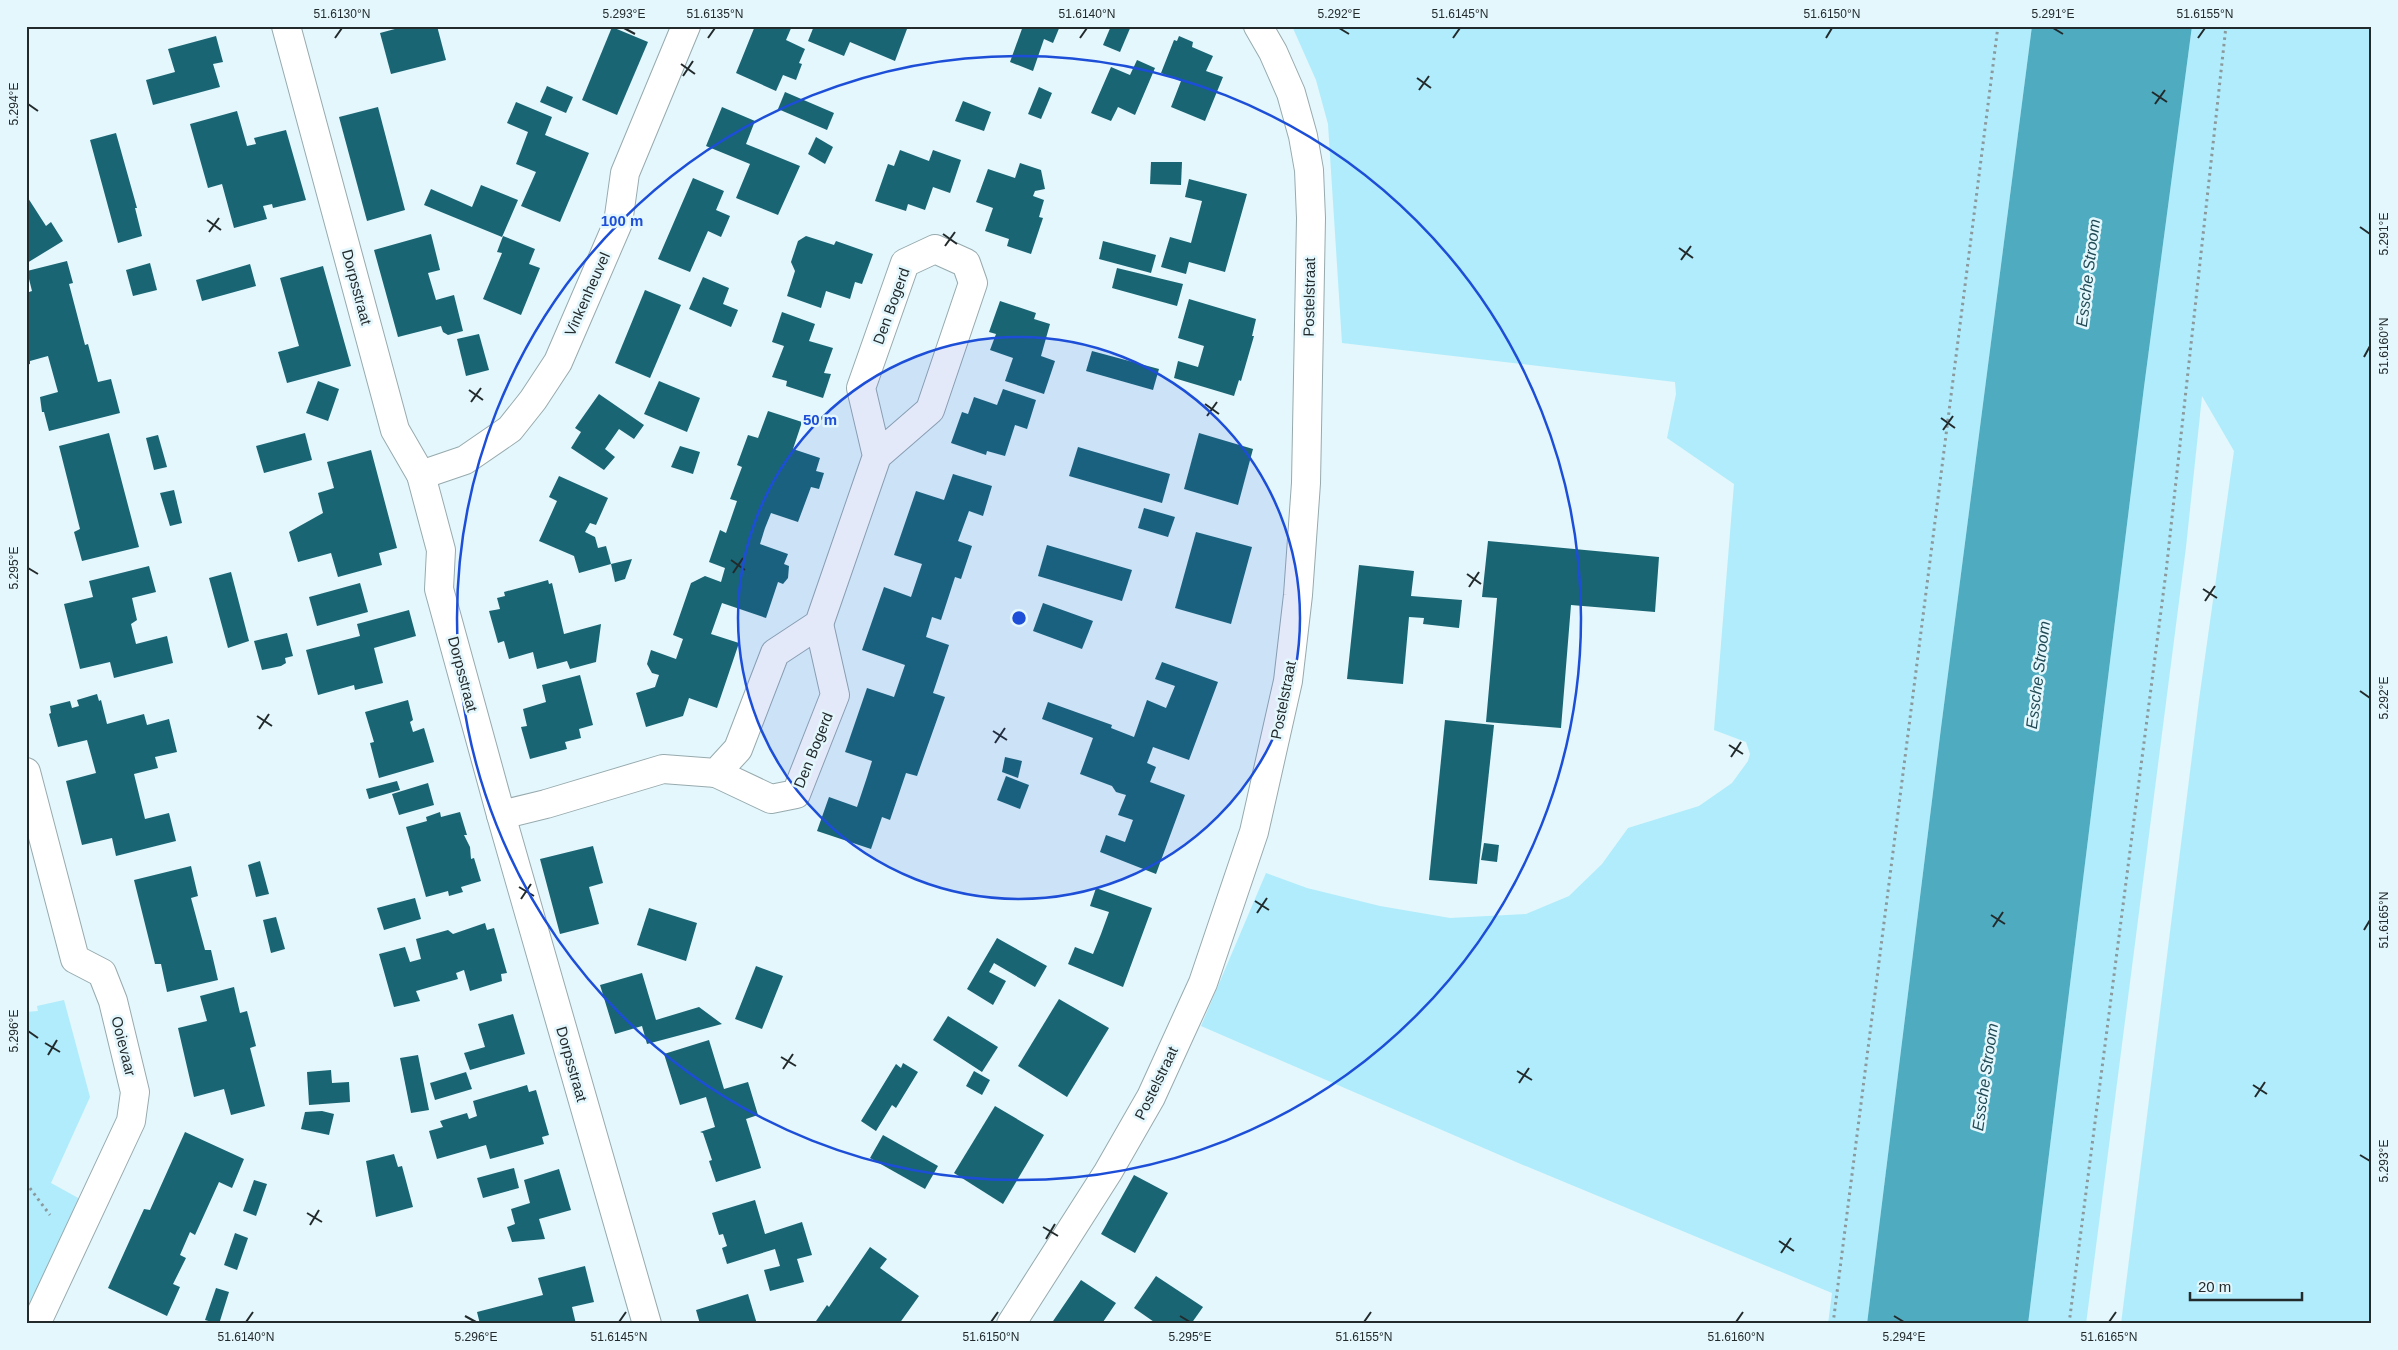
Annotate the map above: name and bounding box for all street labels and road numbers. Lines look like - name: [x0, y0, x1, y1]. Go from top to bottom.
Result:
- street label: Dorpsstraat: [339, 247, 375, 327]
- street label: Vinkenheuvel: [561, 250, 613, 338]
- street label: Postelstraat: [1300, 256, 1318, 337]
- street label: Den Bogerd: [869, 265, 913, 347]
- street label: Dorpsstraat: [445, 634, 481, 714]
- street label: Postelstraat: [1267, 659, 1299, 741]
- street label: Den Bogerd: [790, 710, 836, 790]
- street label: Ooievaar: [108, 1014, 140, 1078]
- street label: Dorpsstraat: [553, 1024, 591, 1104]
- street label: Postelstraat: [1131, 1043, 1181, 1122]

